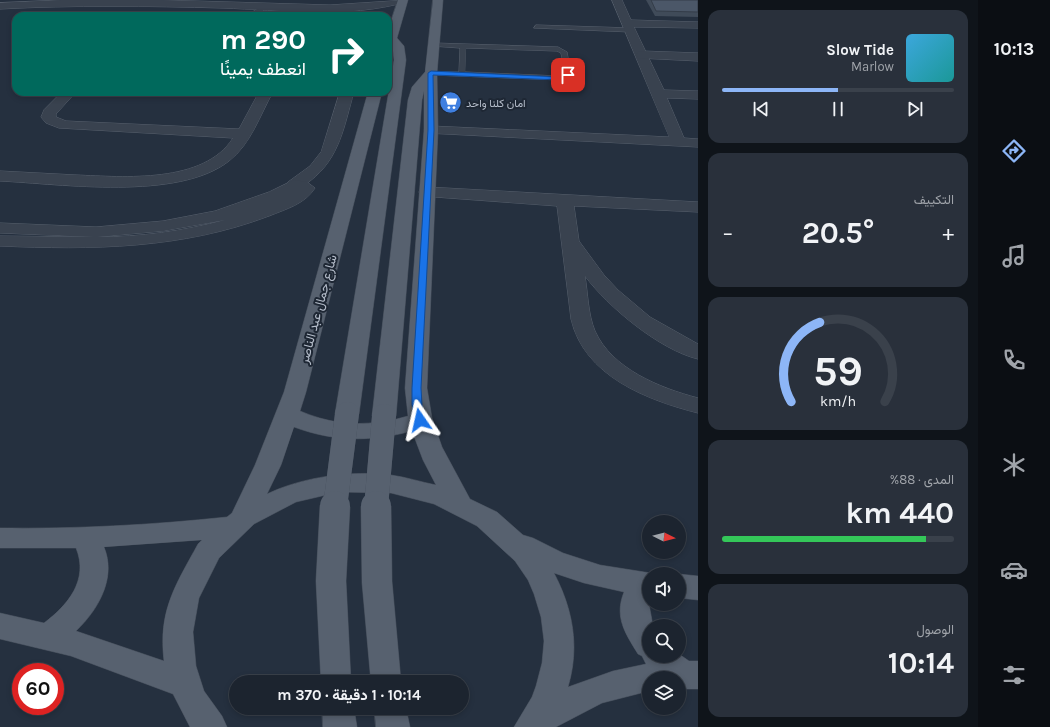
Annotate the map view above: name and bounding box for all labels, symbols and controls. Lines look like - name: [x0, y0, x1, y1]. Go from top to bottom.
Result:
- text: 290 m: [221, 23, 306, 56]
- icon: right: [320, 28, 372, 80]
- text: 10:13: [994, 38, 1034, 60]
- text: Slow Tide: [826, 41, 894, 59]
- text: انعطف يمينًا: [220, 58, 306, 80]
- pin: [551, 58, 585, 92]
- text: Marlow: [851, 59, 894, 74]
- icon: arrive: [557, 64, 579, 86]
- supermarket icon: امان كلنا واحد: [437, 90, 463, 116]
- place label: امان كلنا واحد: [466, 97, 526, 110]
- icon: previous: [750, 98, 772, 120]
- icon: pause: [827, 98, 849, 120]
- icon: next: [904, 98, 926, 120]
- icon: directions: [1000, 137, 1028, 165]
- text: التكييف: [914, 192, 954, 207]
- text: 20.5°: [802, 215, 874, 251]
- text: −: [722, 220, 734, 246]
- text: +: [942, 220, 954, 246]
- icon: music: [1000, 242, 1028, 270]
- street label: شارع جمال عبد الناصر: [296, 253, 342, 366]
- text: 59: [813, 346, 863, 394]
- icon: phone: [1000, 346, 1028, 374]
- text: km/h: [820, 392, 856, 409]
- position arrow: [399, 399, 441, 441]
- icon: climate: [1000, 451, 1028, 479]
- text: المدى · 88%: [890, 472, 954, 487]
- text: 440 km: [846, 495, 954, 531]
- north arrow: [642, 515, 686, 559]
- map controls: [642, 515, 686, 715]
- icon: car: [1000, 556, 1028, 584]
- button: sound: [642, 567, 686, 611]
- button: search: [642, 619, 686, 663]
- text: الوصول: [916, 622, 954, 637]
- text: 10:14: [888, 645, 954, 681]
- icon: filters: [1000, 661, 1028, 689]
- speed limit sign: 60: [12, 663, 64, 715]
- button: layers: [642, 671, 686, 715]
- text: 10:14 · 1 دقيقة · 370 m: [277, 686, 421, 704]

